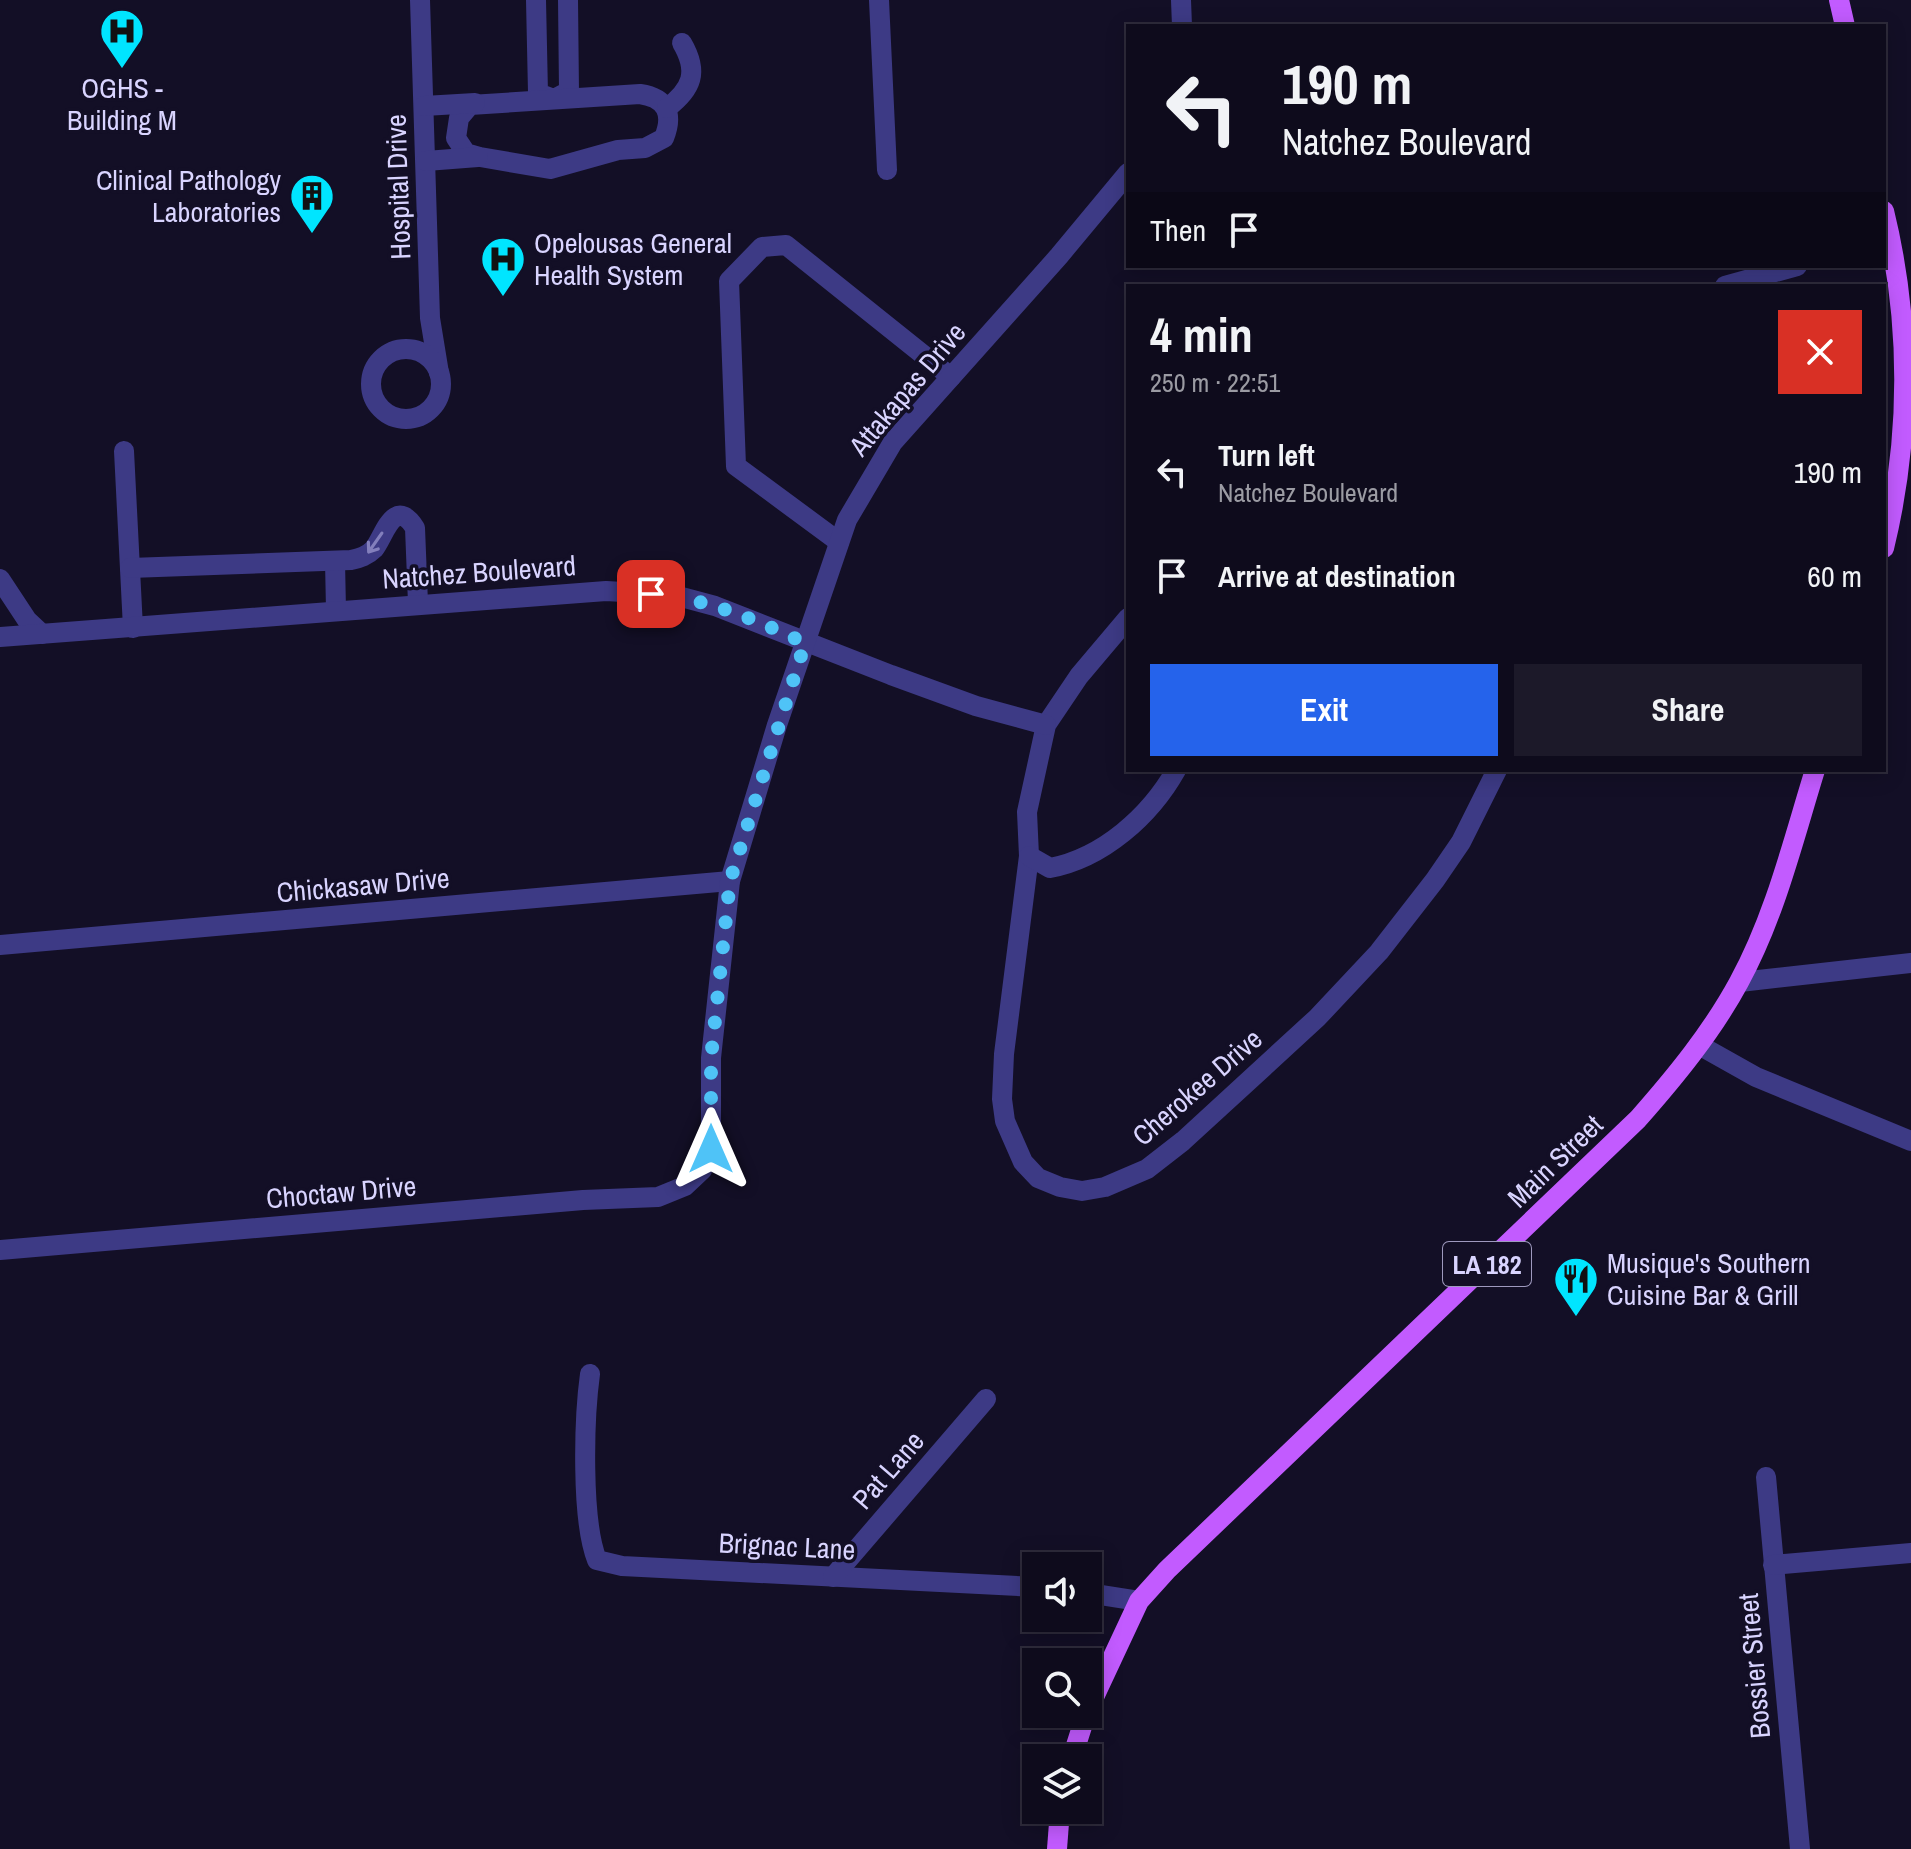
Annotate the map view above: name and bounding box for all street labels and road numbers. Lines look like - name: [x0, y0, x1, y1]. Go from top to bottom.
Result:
- street label: Hospital Drive: [376, 114, 420, 260]
- street label: Attakapas Drive: [839, 314, 974, 465]
- street label: Natchez Boulevard: [381, 546, 577, 598]
- street label: Chickasaw Drive: [275, 859, 451, 911]
- street label: Cherokee Drive: [1124, 1020, 1270, 1154]
- street label: Main Street: [1499, 1106, 1611, 1216]
- street label: Choctaw Drive: [264, 1167, 418, 1217]
- road number: LA 182: [1443, 1242, 1531, 1286]
- street label: Pat Lane: [844, 1423, 932, 1517]
- street label: Brignac Lane: [718, 1523, 856, 1569]
- street label: Bossier Street: [1729, 1592, 1779, 1740]

